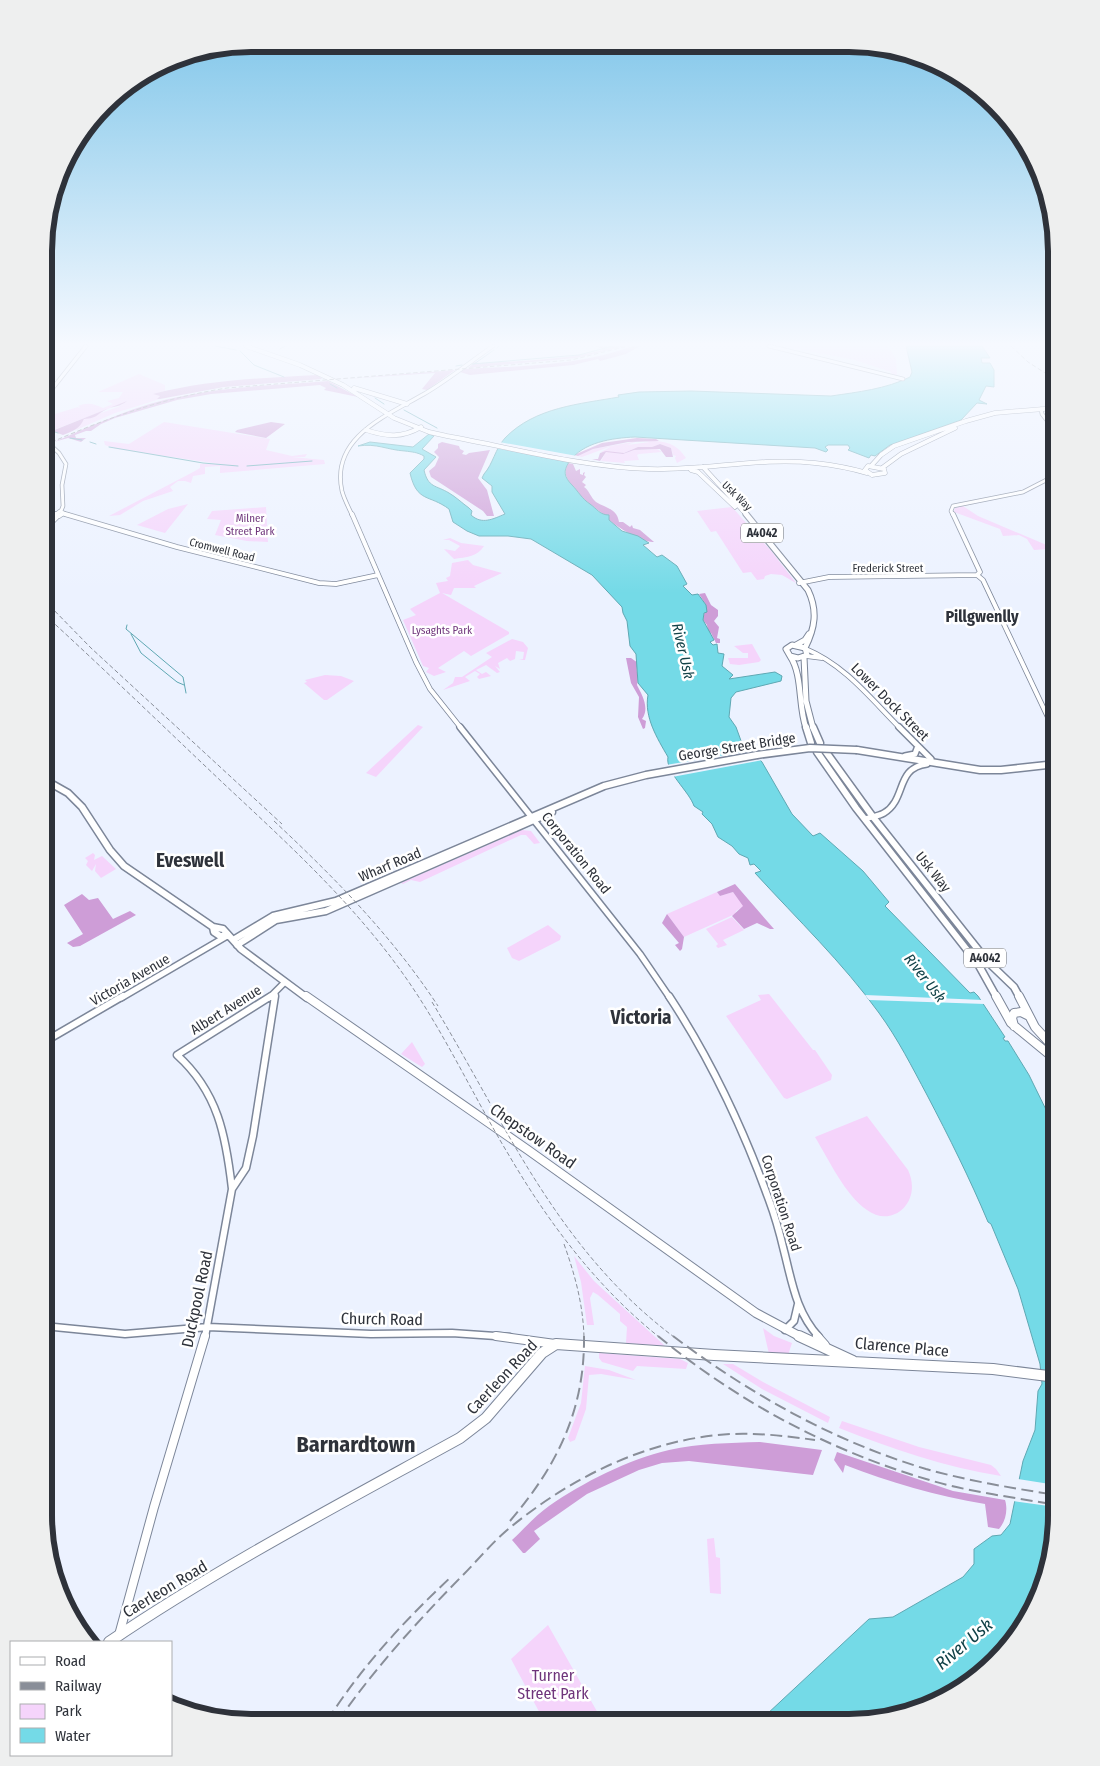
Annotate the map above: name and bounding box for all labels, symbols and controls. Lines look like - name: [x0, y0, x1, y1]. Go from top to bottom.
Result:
- street label: Usk Way: [719, 479, 755, 514]
- park label: Milner Street Park: [225, 512, 275, 538]
- road number: A4042: [741, 524, 783, 542]
- street label: Cromwell Road: [188, 536, 256, 564]
- street label: Frederick Street: [853, 562, 924, 575]
- district label: Pillgwenlly: [945, 607, 1019, 626]
- water label: River Usk: [668, 621, 698, 681]
- park label: Lysaghts Park: [412, 624, 473, 637]
- street label: Lower Dock Street: [847, 659, 933, 745]
- street label: George Street Bridge: [677, 729, 797, 765]
- street label: Corporation Road: [538, 809, 614, 897]
- street label: Wharf Road: [356, 844, 424, 886]
- street label: Usk Way: [912, 848, 955, 896]
- district label: Eveswell: [156, 849, 225, 872]
- road number: A4042: [964, 948, 1006, 968]
- street label: Victoria Avenue: [87, 950, 173, 1010]
- water label: River Usk: [900, 950, 950, 1006]
- street label: Albert Avenue: [187, 981, 265, 1038]
- district label: Victoria: [610, 1006, 672, 1029]
- street label: Chepstow Road: [486, 1099, 580, 1173]
- street label: Corporation Road: [757, 1153, 805, 1253]
- street label: Duckpool Road: [177, 1249, 217, 1349]
- street label: Church Road: [341, 1309, 423, 1329]
- street label: Clarence Place: [854, 1333, 950, 1361]
- street label: Caerleon Road: [463, 1336, 541, 1418]
- district label: Barnardtown: [297, 1431, 415, 1458]
- street label: Caerleon Road: [119, 1556, 211, 1622]
- water label: River Usk: [931, 1614, 997, 1674]
- legend: [10, 1641, 172, 1756]
- text: Road: [55, 1652, 86, 1670]
- park label: Turner Street Park: [517, 1666, 589, 1703]
- text: Railway: [55, 1677, 102, 1695]
- text: Park: [55, 1702, 82, 1720]
- text: Water: [55, 1727, 91, 1745]

